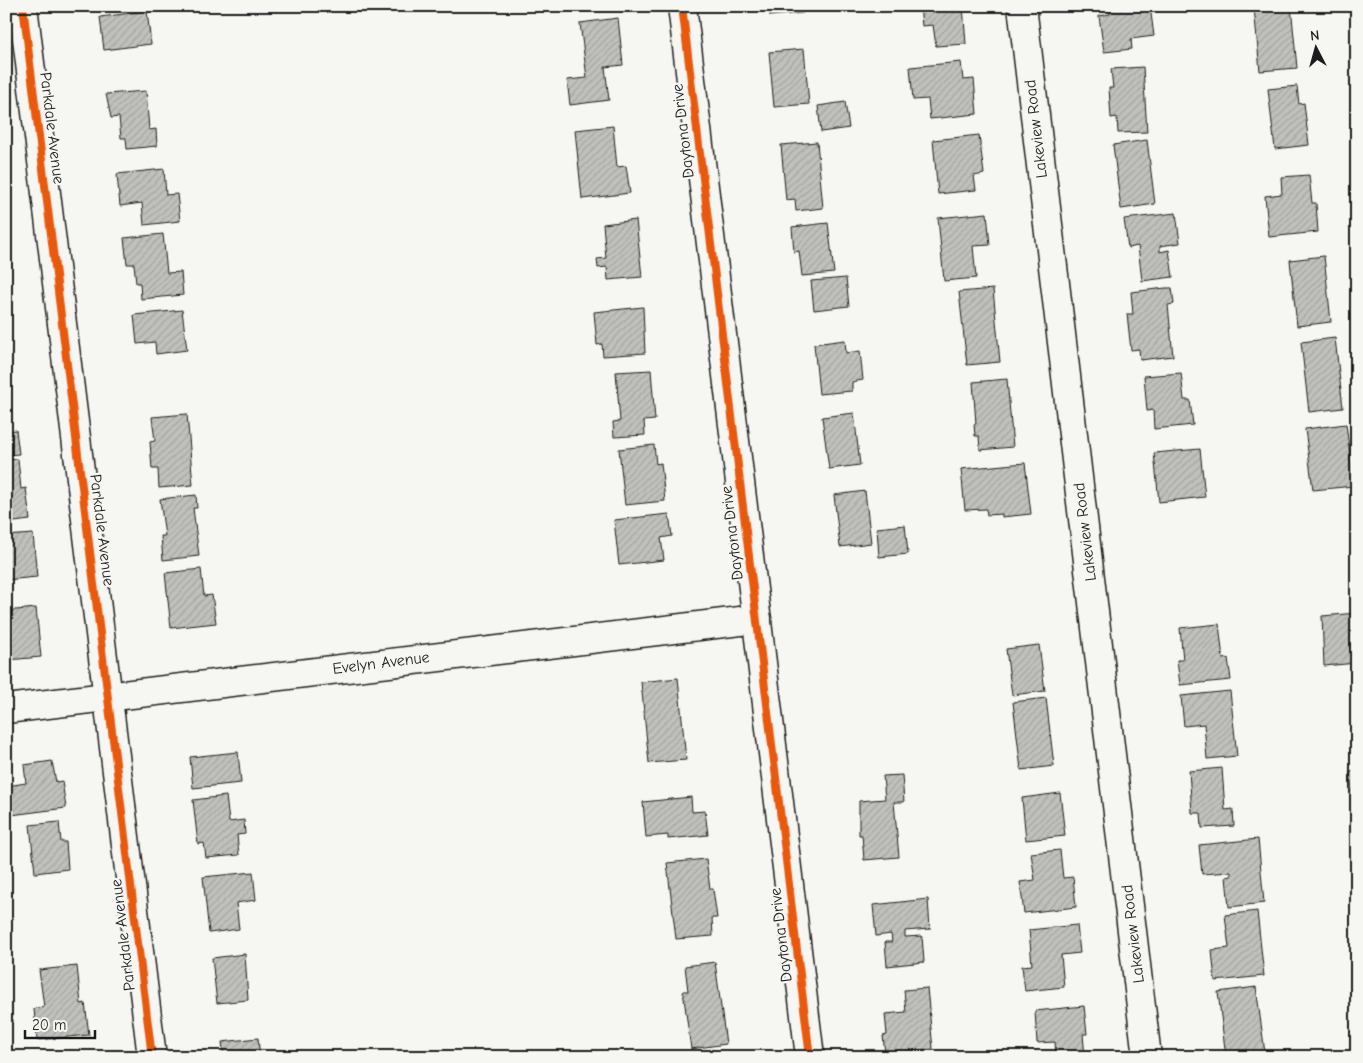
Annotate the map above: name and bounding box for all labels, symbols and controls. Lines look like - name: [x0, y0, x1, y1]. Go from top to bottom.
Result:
- north arrow: [1290, 22, 1340, 72]
- text: N: [1309, 27, 1320, 44]
- street label: Parkdale Avenue: [36, 71, 68, 185]
- street label: Lakeview Road: [1021, 79, 1051, 179]
- street label: Daytona Drive: [668, 83, 698, 179]
- street label: Parkdale Avenue: [86, 473, 118, 587]
- street label: Lakeview Road: [1070, 482, 1100, 582]
- street label: Daytona Drive: [717, 485, 747, 581]
- street label: Evelyn Avenue: [331, 648, 431, 678]
- street label: Parkdale Avenue: [107, 878, 139, 992]
- street label: Lakeview Road: [1118, 884, 1148, 984]
- street label: Daytona Drive: [766, 887, 796, 983]
- scale bar: [25, 1008, 95, 1040]
- text: 20 m: [32, 1016, 66, 1034]

